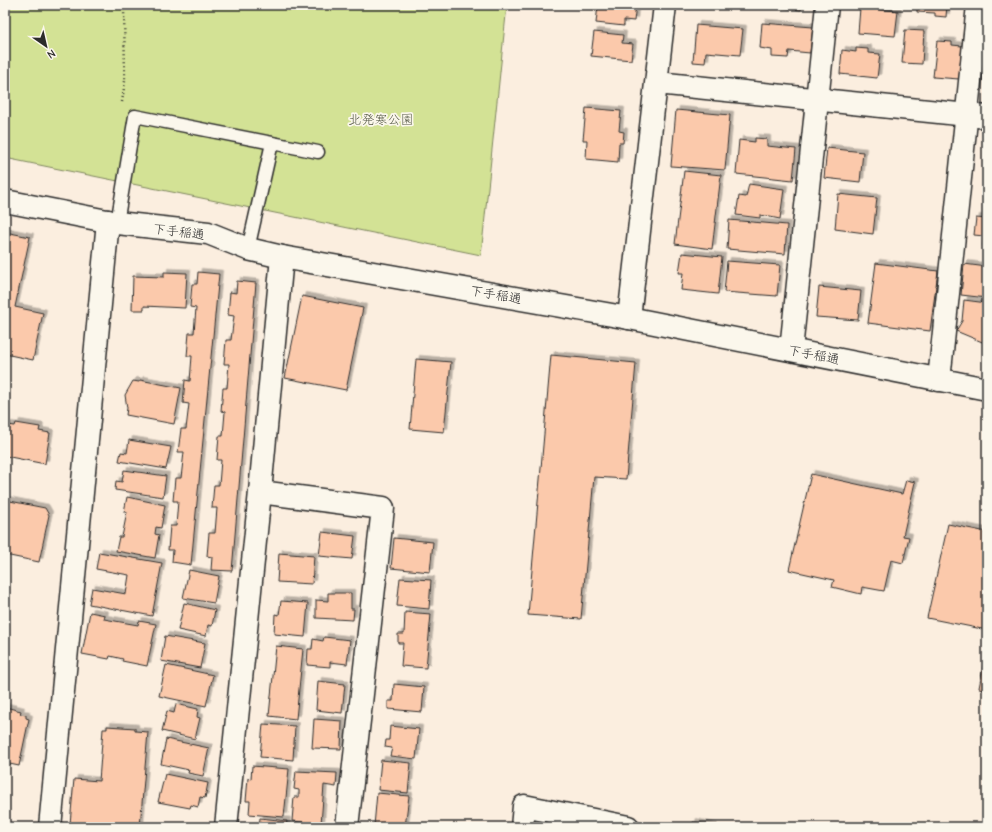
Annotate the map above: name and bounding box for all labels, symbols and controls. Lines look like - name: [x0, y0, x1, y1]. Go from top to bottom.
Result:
- north arrow: [26, 26, 66, 66]
- text: N: [45, 46, 58, 61]
- park label: 北発寒公園: [348, 112, 414, 127]
- street label: 下手稲通: [152, 221, 206, 242]
- street label: 下手稲通: [469, 283, 523, 306]
- street label: 下手稲通: [787, 342, 841, 367]

